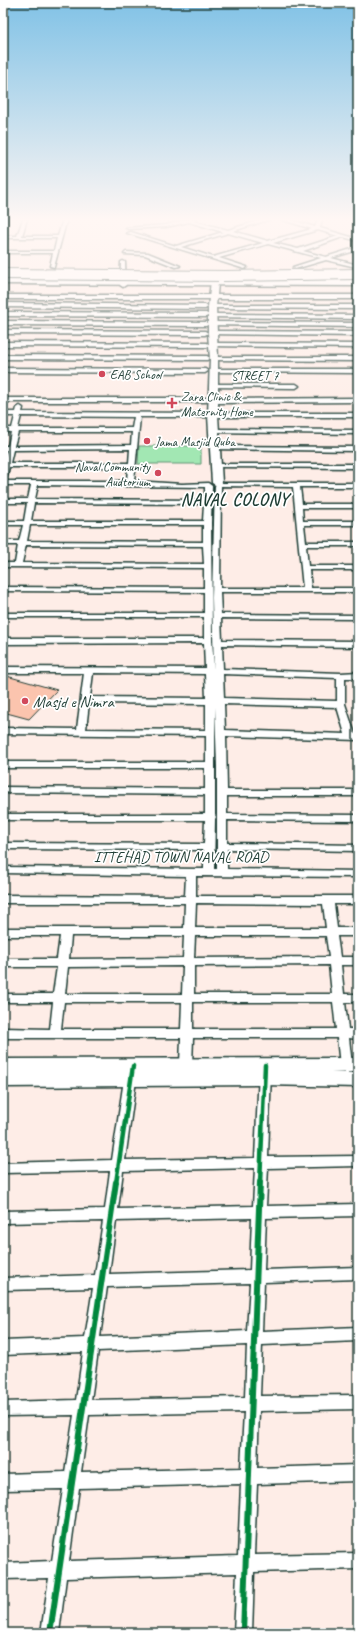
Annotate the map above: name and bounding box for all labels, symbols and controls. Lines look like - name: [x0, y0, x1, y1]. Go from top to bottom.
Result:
- place label: EAB School: [110, 367, 164, 383]
- street label: STREET 7: [231, 368, 280, 384]
- marker: EAB School: [97, 369, 107, 379]
- place label: Zara Clinic & Maternity Home: [181, 389, 254, 420]
- marker: Zara Clinic & Maternity Home: [166, 397, 178, 409]
- place label: Jama Masjid Quba: [154, 434, 237, 450]
- marker: Jama Masjid Quba: [142, 436, 152, 446]
- place label: Naval Community Audtorium: [75, 459, 152, 490]
- marker: Naval Community Audtorium: [153, 468, 163, 478]
- district label: NAVAL COLONY: [181, 489, 292, 510]
- place label: Masjd e Nimra: [33, 692, 115, 712]
- marker: Masjd e Nimra: [20, 696, 30, 706]
- street label: ITTEHAD TOWN NAVAL ROAD: [94, 847, 270, 867]

